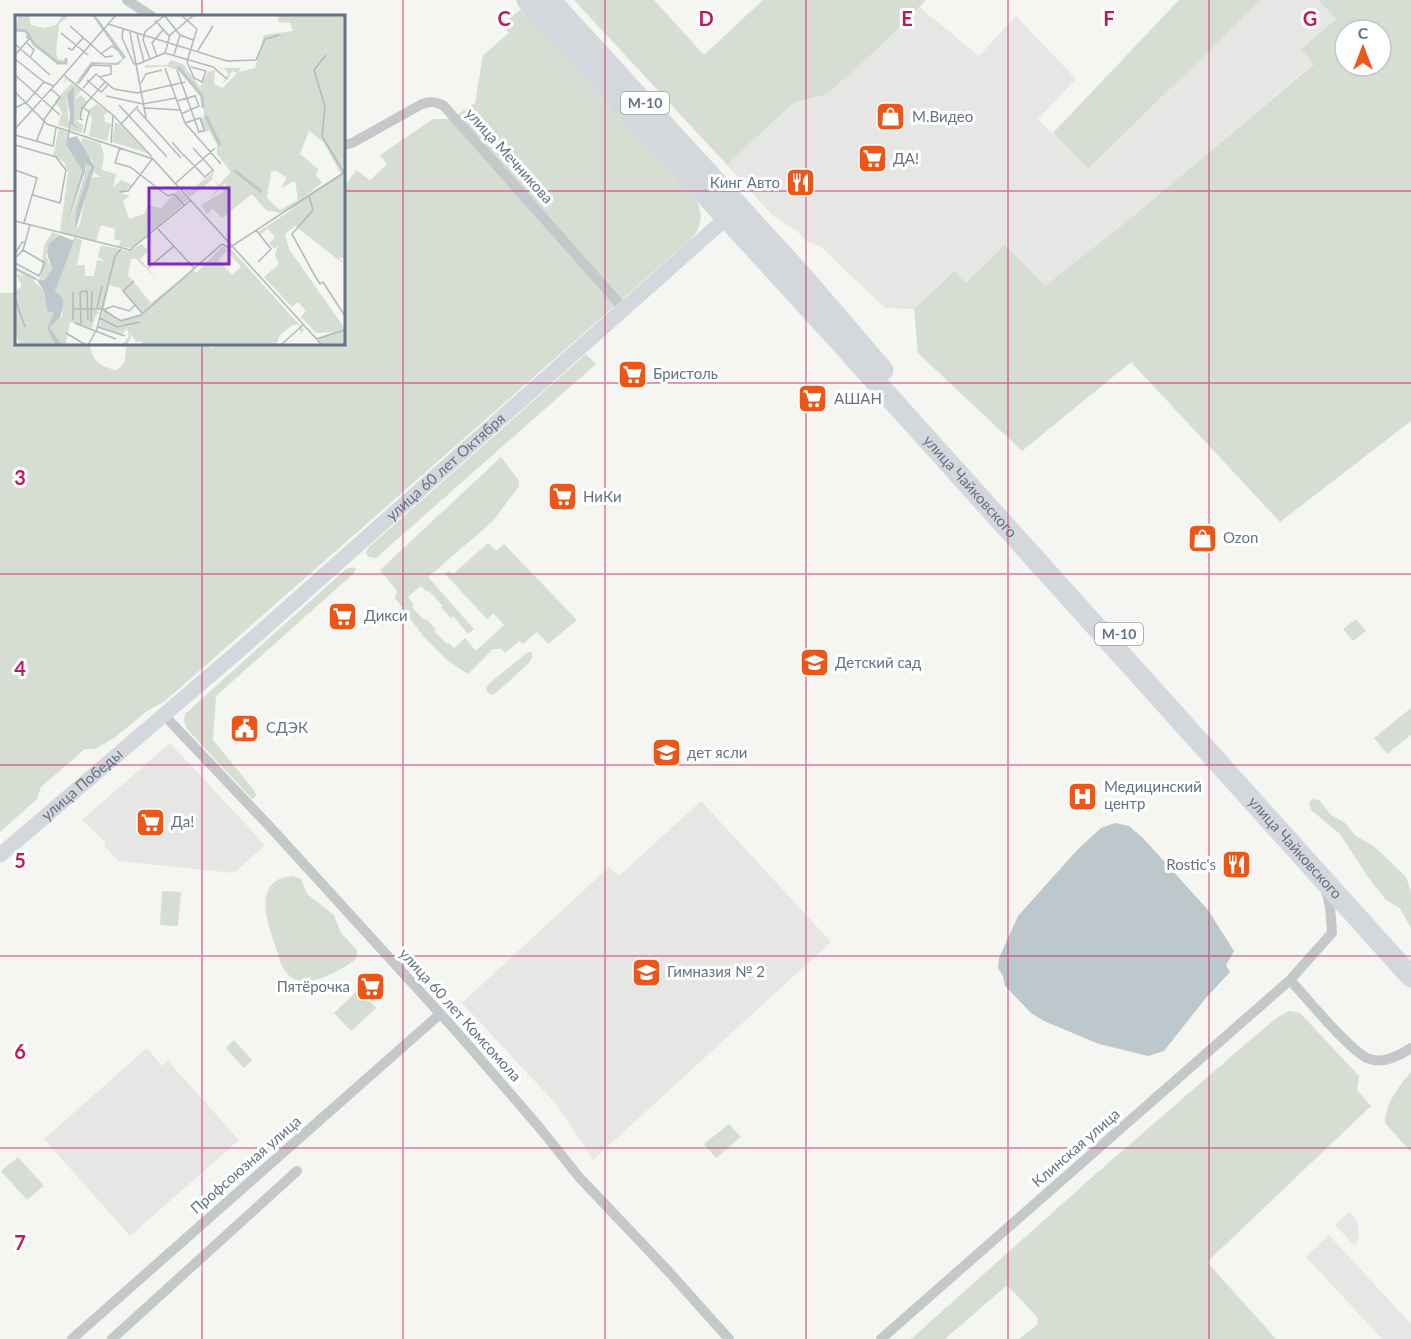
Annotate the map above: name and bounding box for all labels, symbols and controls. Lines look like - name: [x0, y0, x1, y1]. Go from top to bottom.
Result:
- text: C: [497, 6, 511, 30]
- text: D: [698, 6, 714, 30]
- text: E: [901, 6, 913, 30]
- text: F: [1103, 6, 1115, 30]
- text: G: [1303, 6, 1317, 30]
- inset map: [15, 15, 345, 345]
- north arrow: [1333, 18, 1393, 78]
- text: С: [1358, 23, 1369, 42]
- road number: М-10: [621, 92, 669, 114]
- shop icon: М.Видео: [875, 101, 907, 133]
- street label: улица Мечникова: [462, 104, 557, 207]
- place label: М.Видео: [912, 107, 973, 125]
- supermarket icon: ДА!: [856, 143, 888, 175]
- place label: ДА!: [893, 149, 919, 167]
- restaurant icon: Кинг Авто: [785, 167, 817, 199]
- place label: Кинг Авто: [710, 173, 780, 191]
- supermarket icon: Бристоль: [616, 358, 648, 390]
- place label: Бристоль: [653, 364, 718, 382]
- supermarket icon: AШАН: [797, 383, 829, 415]
- place label: AШАН: [834, 389, 882, 407]
- street label: улица 60 лет Октября: [382, 409, 508, 524]
- street label: улица Чайковского: [920, 431, 1021, 541]
- text: 3: [14, 465, 26, 489]
- supermarket icon: НиКи: [546, 481, 578, 513]
- place label: НиКи: [583, 487, 622, 505]
- shop icon: Ozon: [1186, 522, 1218, 554]
- place label: Ozon: [1223, 528, 1258, 546]
- supermarket icon: Дикси: [327, 600, 359, 632]
- place label: Дикси: [364, 606, 408, 624]
- road number: М-10: [1095, 623, 1143, 645]
- school or university icon: Детский сад: [798, 647, 830, 679]
- place label: Детский сад: [835, 653, 921, 671]
- text: 4: [14, 656, 26, 680]
- public building icon: СДЭК: [229, 712, 261, 744]
- place label: СДЭК: [266, 718, 308, 736]
- school or university icon: дет ясли: [650, 737, 682, 769]
- place label: дет ясли: [687, 743, 747, 761]
- street label: улица Победы: [37, 744, 126, 824]
- place label: Медицинский центр: [1104, 777, 1202, 812]
- hospital icon: Медицинский центр: [1067, 780, 1099, 812]
- street label: улица Чайковского: [1245, 792, 1346, 902]
- supermarket icon: Да!: [134, 806, 166, 838]
- place label: Да!: [171, 812, 194, 830]
- text: 5: [14, 848, 26, 872]
- restaurant icon: Rostic's: [1221, 849, 1253, 881]
- place label: Rostic's: [1166, 855, 1216, 873]
- street label: улица 60 лет Комсомола: [396, 944, 525, 1085]
- school or university icon: Гимназия № 2: [630, 956, 662, 988]
- place label: Гимназия № 2: [667, 962, 765, 980]
- supermarket icon: Пятёрочка: [355, 971, 387, 1003]
- place label: Пятёрочка: [277, 977, 350, 995]
- text: 6: [14, 1039, 26, 1063]
- street label: Клинская улица: [1028, 1104, 1123, 1190]
- street label: Профсоюзная улица: [186, 1111, 304, 1217]
- text: 7: [14, 1230, 26, 1254]

